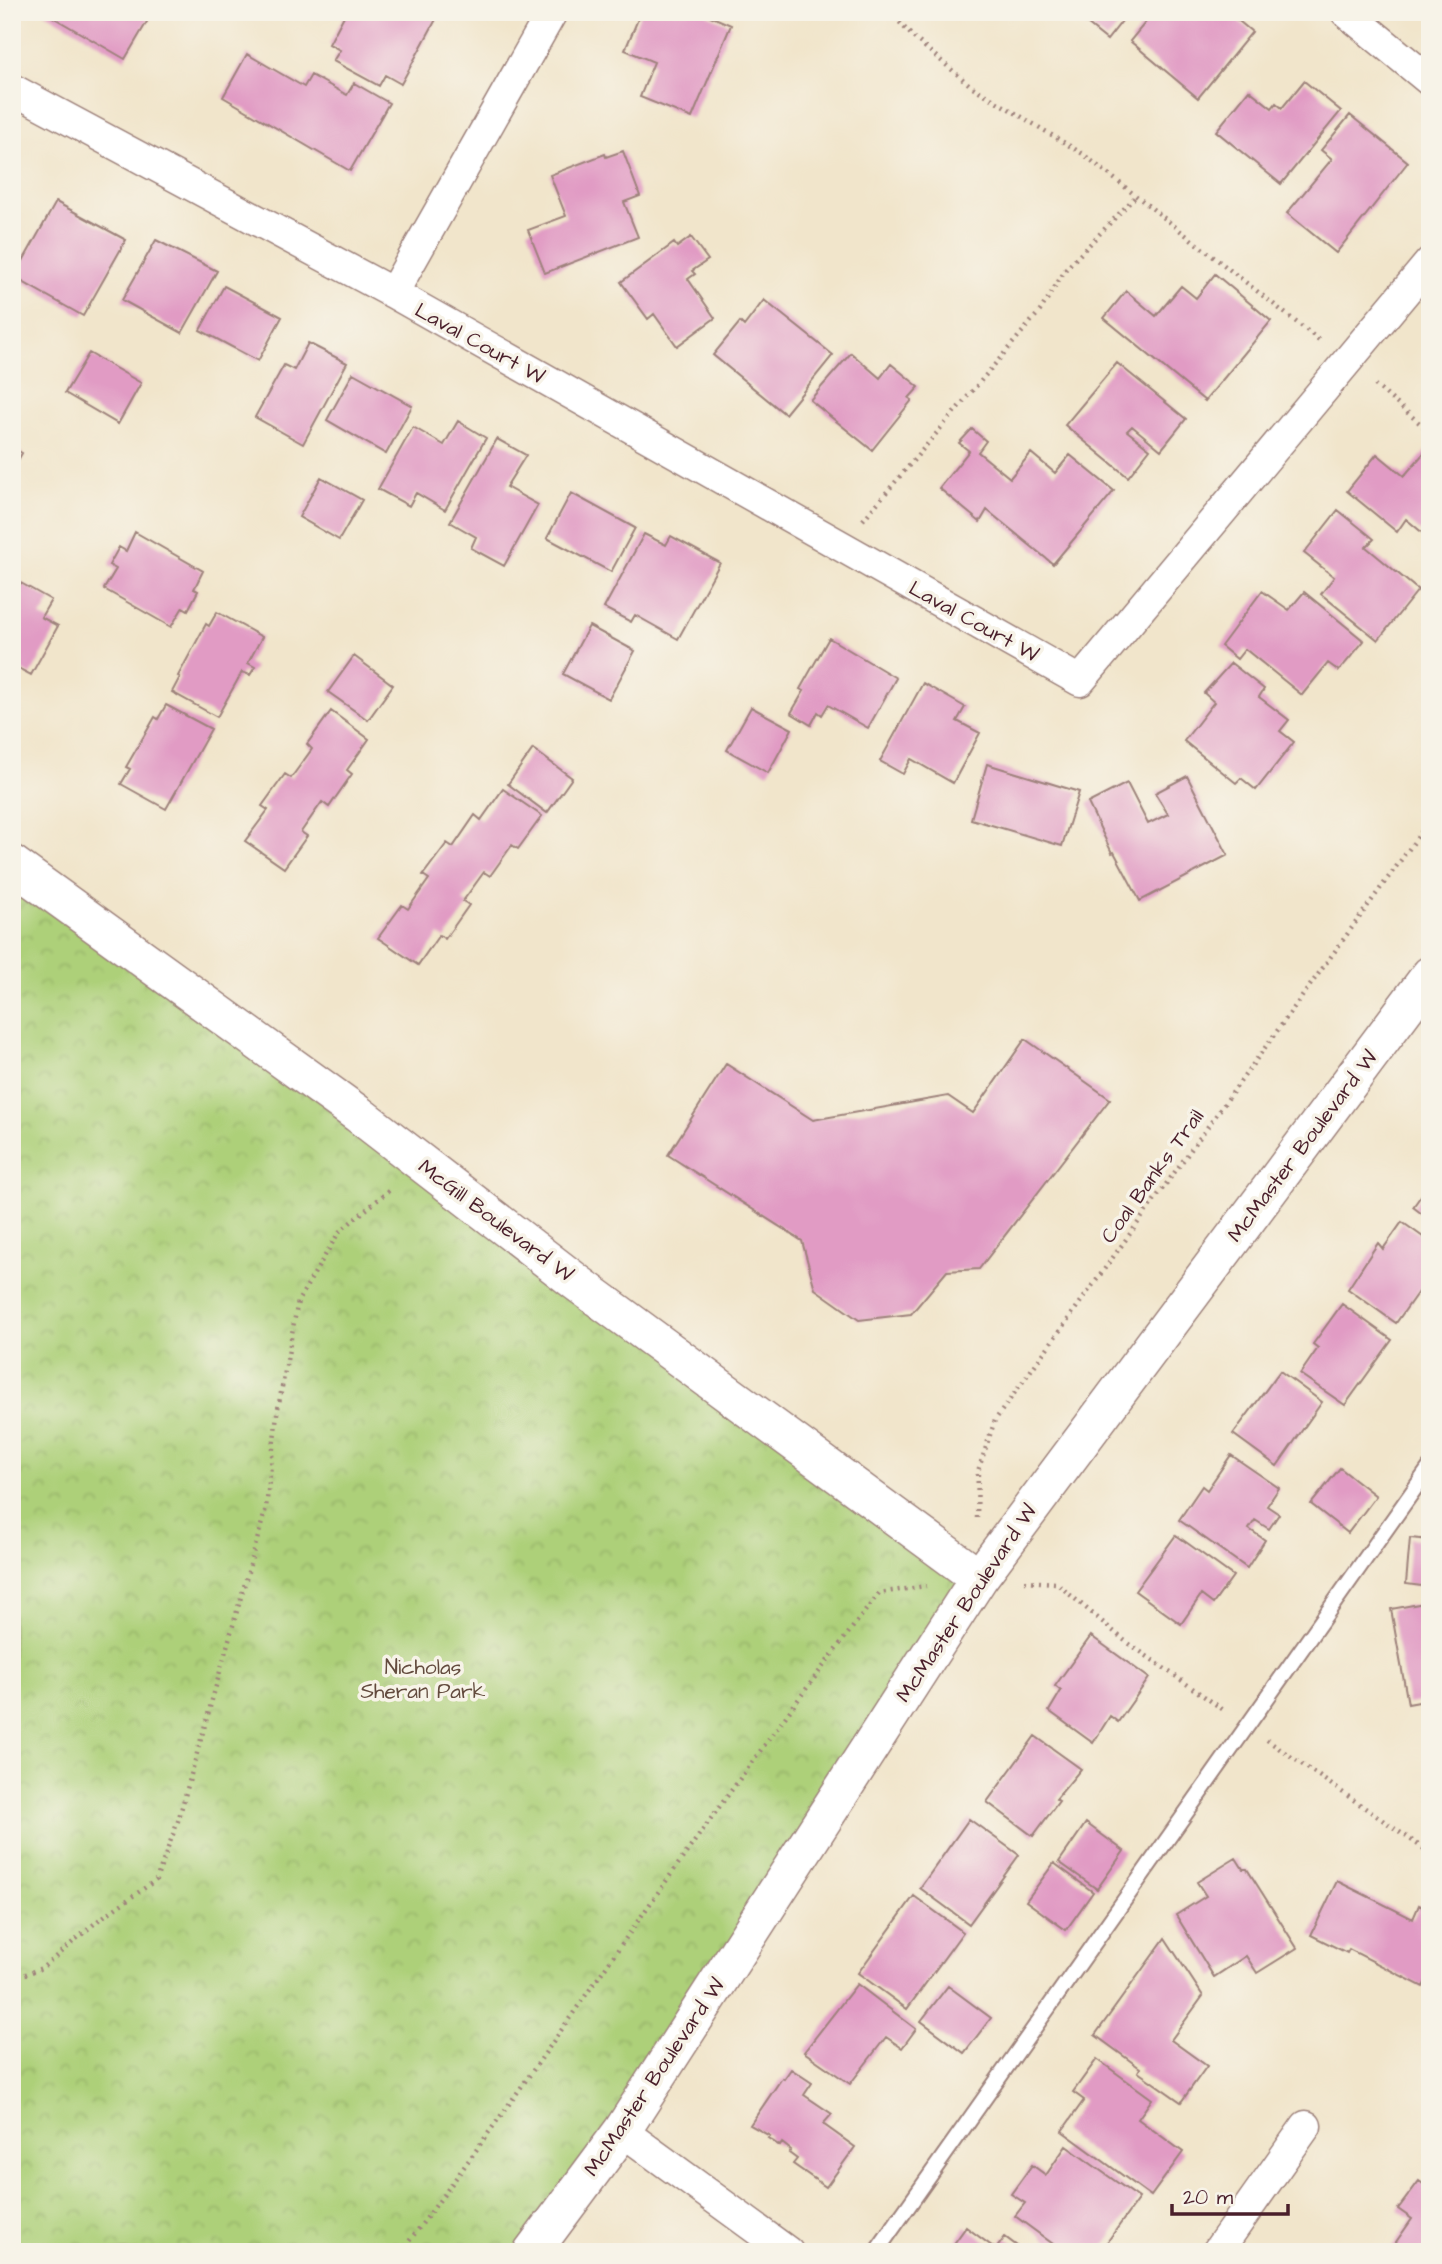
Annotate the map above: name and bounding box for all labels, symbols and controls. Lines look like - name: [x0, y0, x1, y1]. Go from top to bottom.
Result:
- street label: Laval Court W: [410, 296, 550, 391]
- street label: Laval Court W: [904, 574, 1044, 669]
- street label: McMaster Boulevard W: [1221, 1044, 1384, 1248]
- street label: Coal Banks Trail: [1094, 1104, 1211, 1249]
- street label: McGill Boulevard W: [412, 1152, 580, 1289]
- street label: McMaster Boulevard W: [889, 1498, 1044, 1708]
- park label: Nicholas Sheran Park: [361, 1653, 486, 1706]
- street label: McMaster Boulevard W: [577, 1972, 732, 2182]
- scale bar: [1172, 2173, 1288, 2217]
- text: 20 m: [1183, 2183, 1234, 2212]

